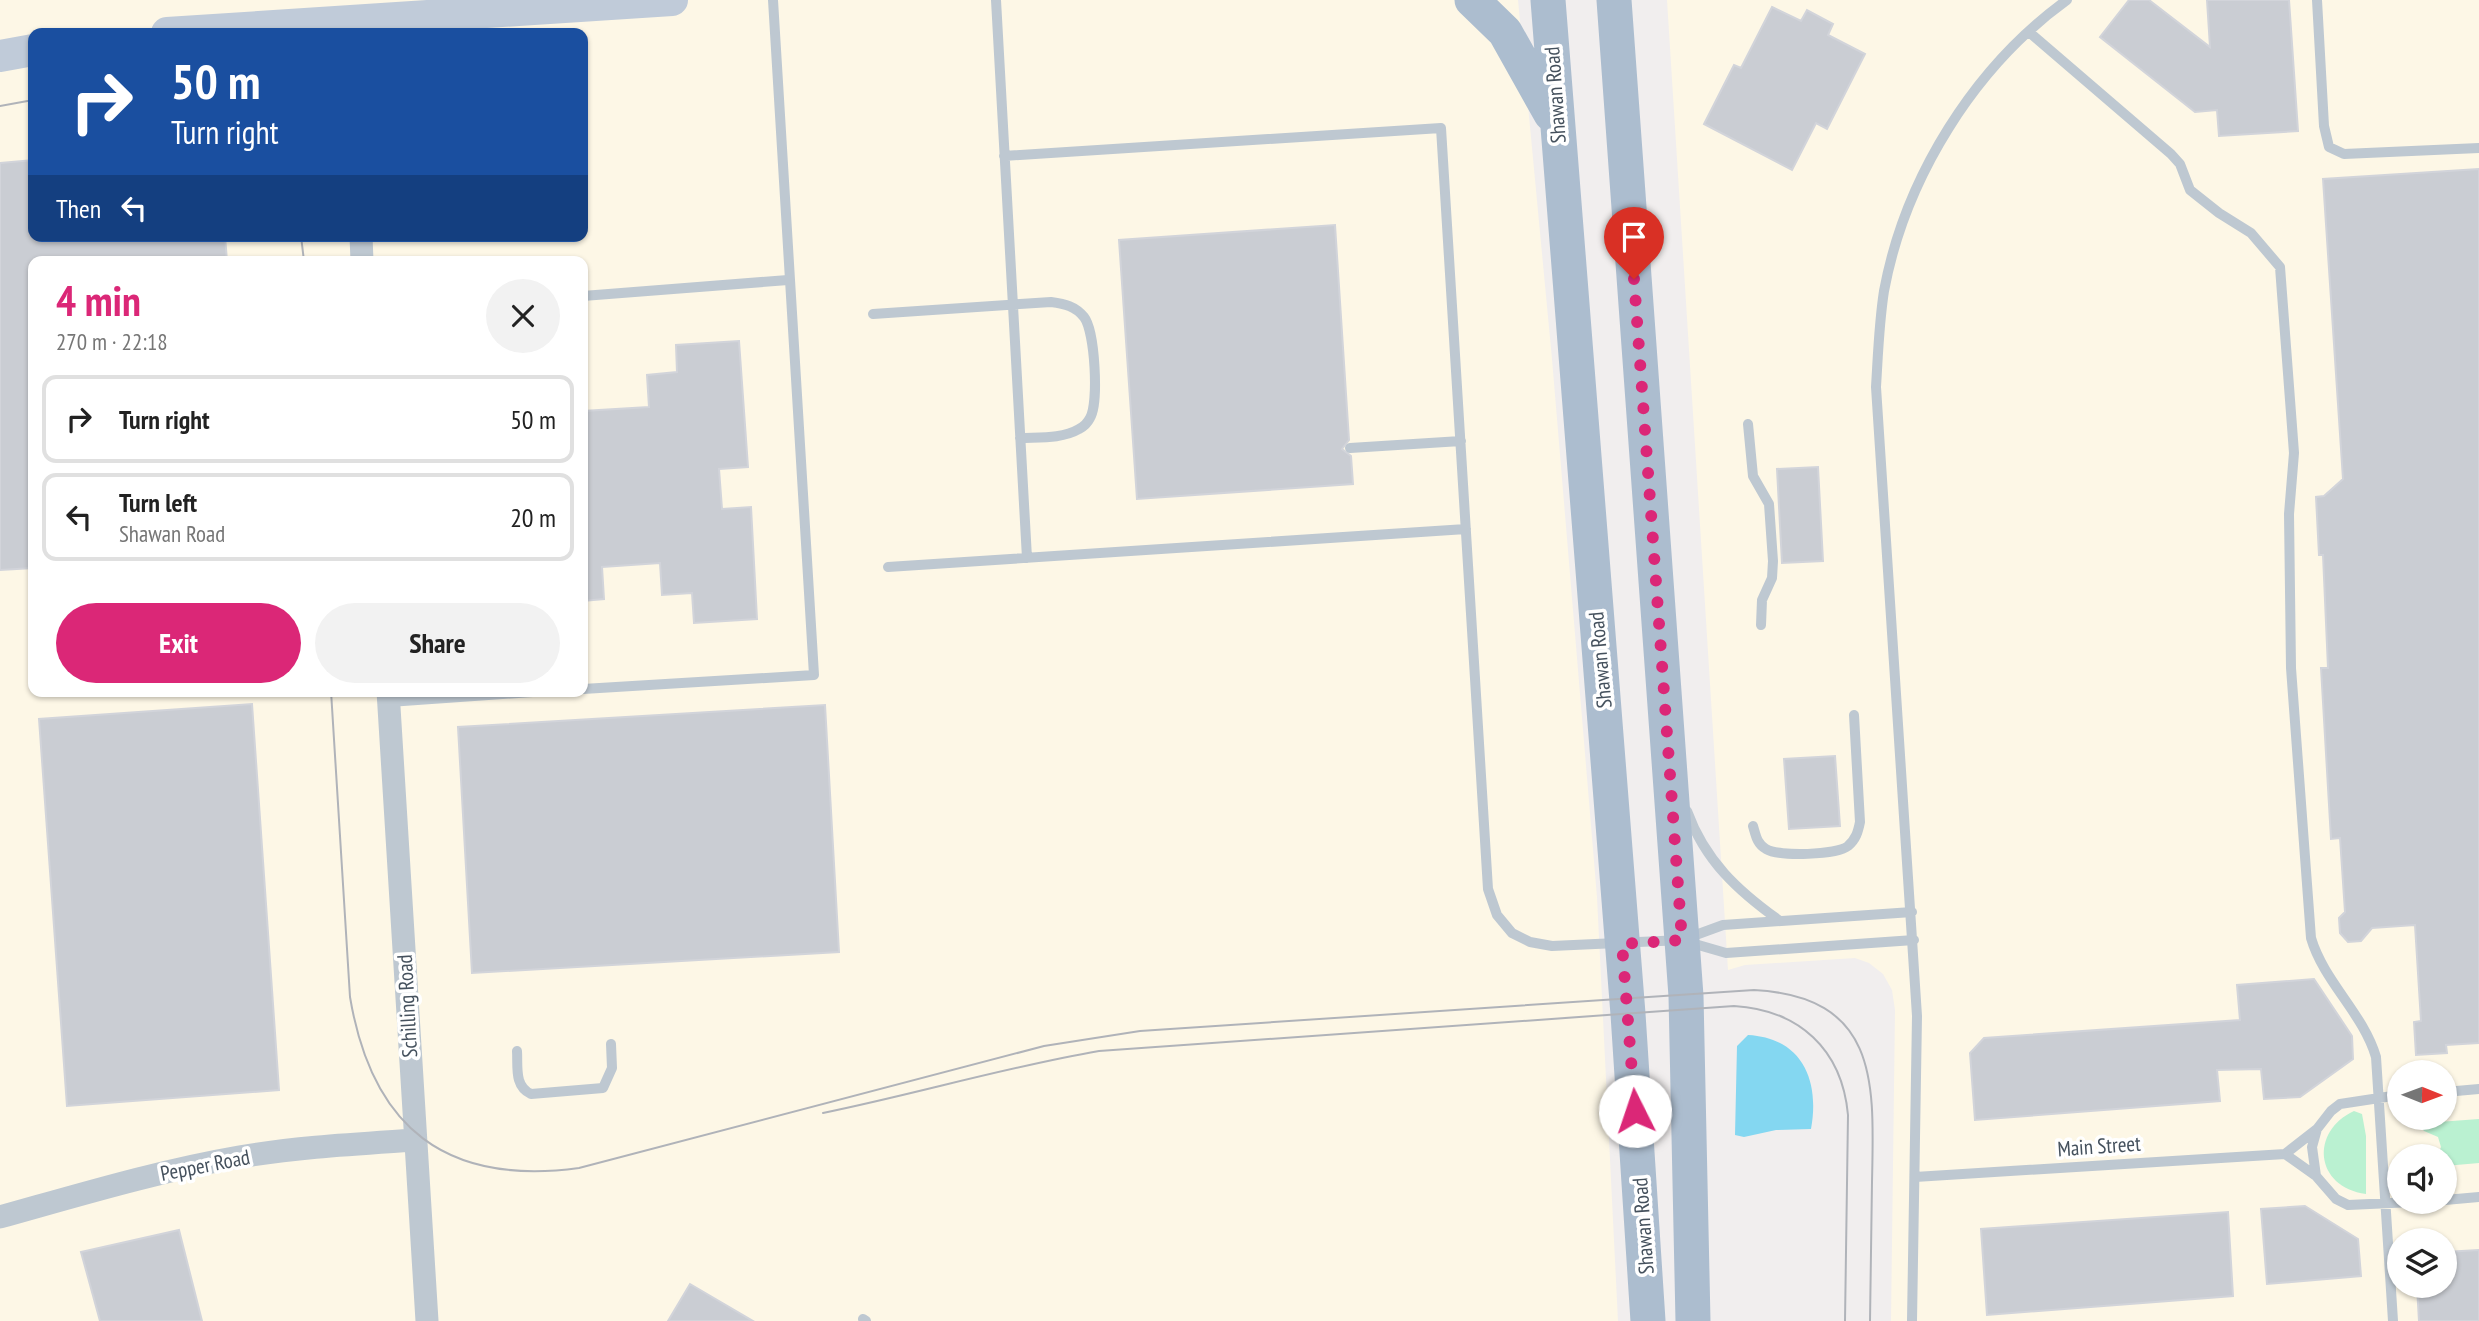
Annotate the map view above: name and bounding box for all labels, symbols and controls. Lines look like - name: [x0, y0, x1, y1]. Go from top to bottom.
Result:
- street label: Shawan Road: [1538, 46, 1572, 144]
- text: 50 m: [171, 49, 260, 113]
- icon: right: [56, 56, 147, 147]
- text: Turn right: [171, 111, 279, 153]
- icon: left: [115, 189, 153, 227]
- text: Then: [56, 192, 101, 225]
- pin: [1604, 207, 1664, 279]
- icon: arrive: [1615, 218, 1653, 256]
- text: 4 min: [56, 273, 141, 328]
- button: close: [486, 279, 560, 353]
- text: 270 m · 22:18: [56, 327, 168, 356]
- icon: right: [60, 400, 98, 438]
- text: Turn right: [119, 403, 210, 436]
- text: 50 m: [510, 403, 556, 436]
- text: Turn left: [119, 486, 197, 519]
- icon: left: [60, 498, 98, 536]
- text: 20 m: [510, 501, 556, 534]
- text: Shawan Road: [119, 519, 225, 548]
- button: Exit: [56, 603, 301, 683]
- button: Share: [315, 603, 560, 683]
- street label: Shawan Road: [1582, 611, 1618, 709]
- street label: Schilling Road: [391, 954, 423, 1058]
- north arrow: [2387, 1060, 2457, 1130]
- map controls: [2387, 1060, 2457, 1298]
- position arrow: [1598, 1074, 1672, 1148]
- street label: Main Street: [2056, 1130, 2142, 1162]
- street label: Pepper Road: [158, 1143, 252, 1187]
- button: sound: [2387, 1144, 2457, 1214]
- street label: Shawan Road: [1626, 1177, 1660, 1275]
- button: layers: [2387, 1228, 2457, 1298]

